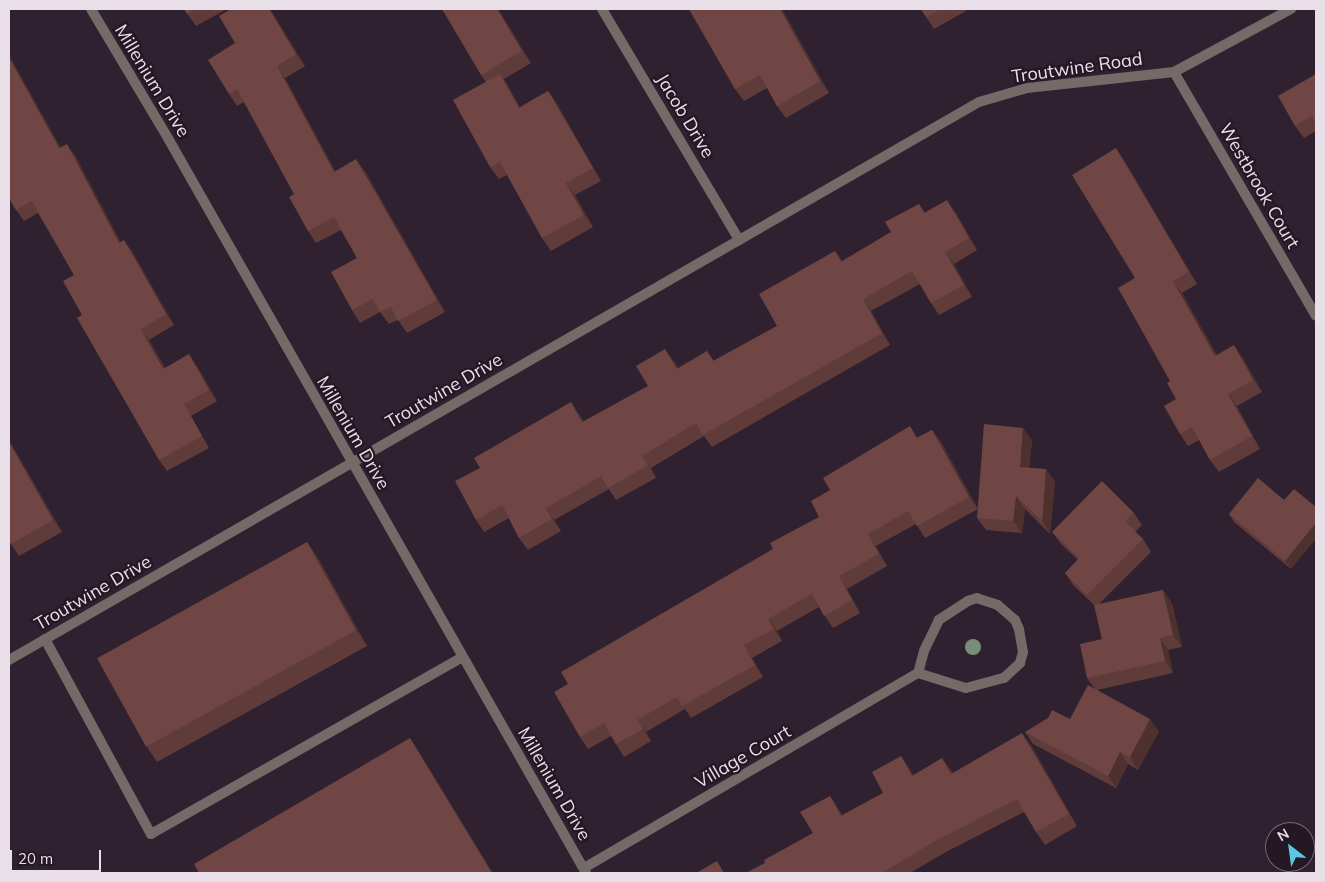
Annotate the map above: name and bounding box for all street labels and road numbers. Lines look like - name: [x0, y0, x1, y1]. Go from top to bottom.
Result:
- street label: Millenium Drive: [110, 21, 194, 141]
- street label: Troutwine Road: [1010, 48, 1144, 88]
- street label: Jacob Drive: [651, 70, 719, 162]
- street label: Westbrook Court: [1214, 119, 1304, 253]
- street label: Troutwine Drive: [382, 349, 506, 433]
- street label: Millenium Drive: [312, 372, 394, 494]
- street label: Troutwine Drive: [31, 551, 155, 635]
- street label: Village Court: [691, 721, 795, 793]
- street label: Millenium Drive: [513, 723, 595, 845]

